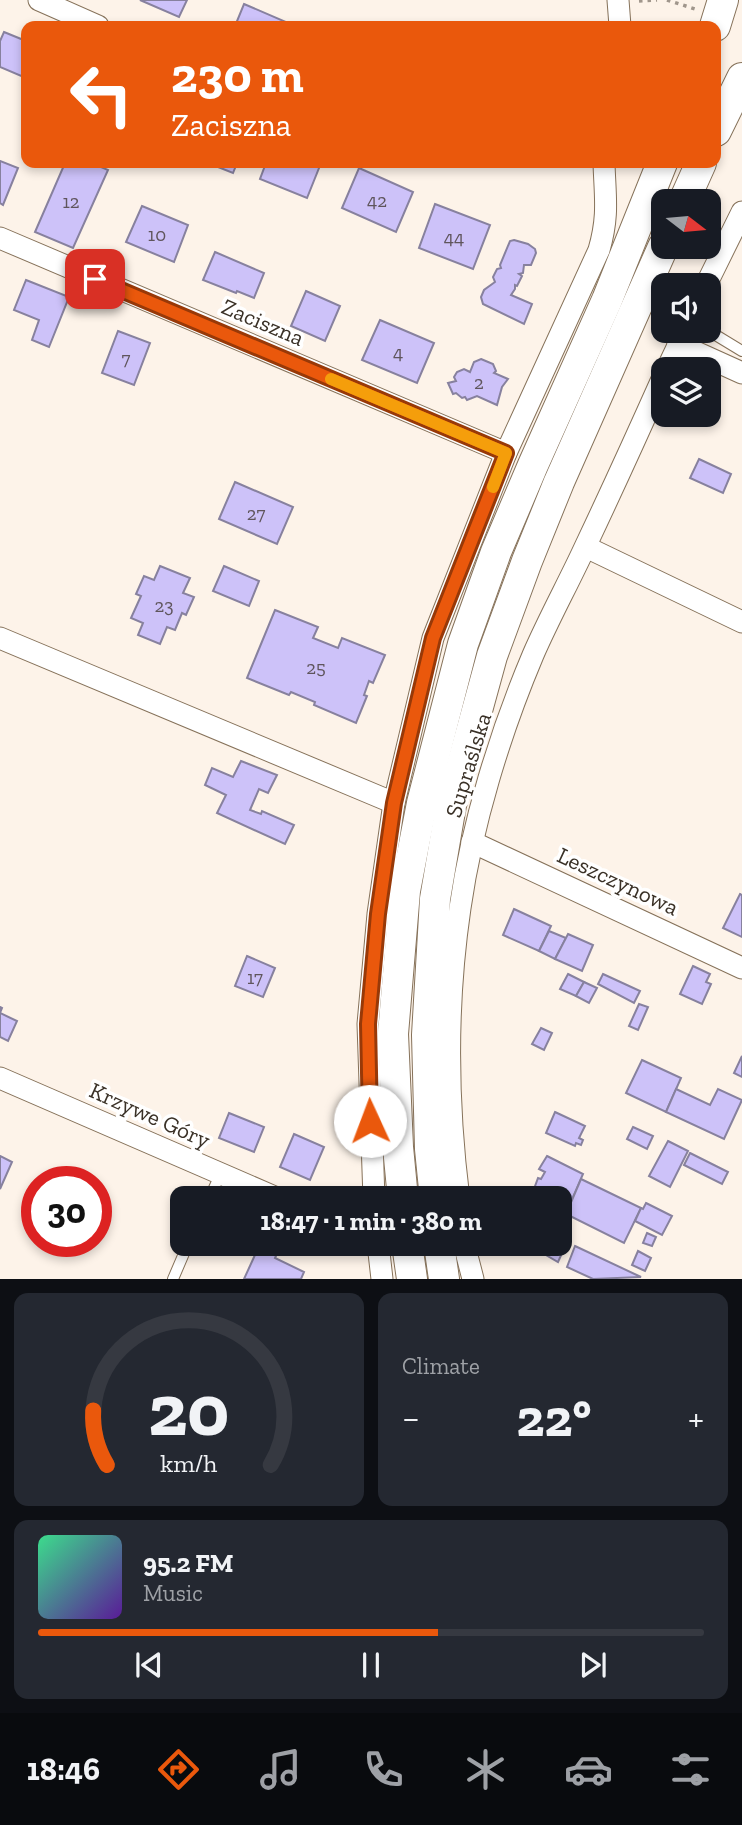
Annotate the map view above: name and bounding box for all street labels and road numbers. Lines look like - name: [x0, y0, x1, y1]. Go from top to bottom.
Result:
- street label: Zaciszna: [218, 292, 308, 352]
- street label: Supraślska: [439, 709, 497, 821]
- street label: Leszczynowa: [553, 841, 683, 921]
- street label: Krzywe Góry: [85, 1076, 215, 1154]

